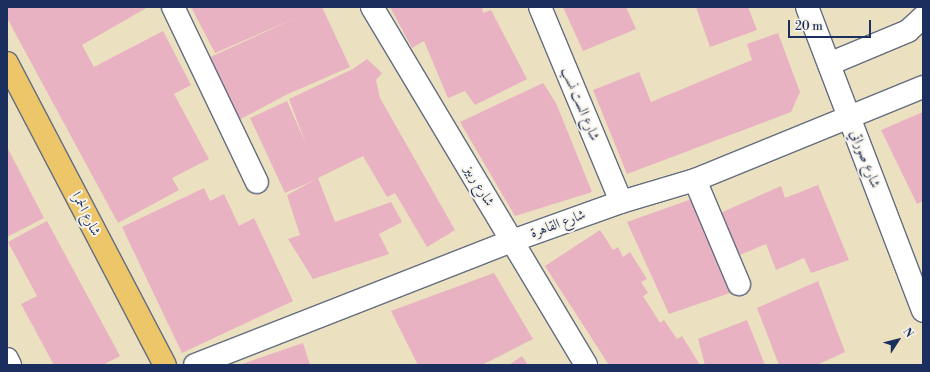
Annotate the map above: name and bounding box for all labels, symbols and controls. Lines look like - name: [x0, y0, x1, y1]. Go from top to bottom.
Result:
- scale bar: [790, 12, 873, 38]
- text: 20 m: [795, 19, 823, 34]
- street label: شارع الست نسب: [557, 65, 603, 143]
- street label: شارع صوراتي: [846, 128, 884, 190]
- street label: شارع ربيز: [460, 163, 498, 209]
- street label: شارع الحمرا: [68, 189, 104, 239]
- street label: شارع القاهرة: [528, 206, 588, 242]
- north arrow: [878, 320, 918, 360]
- text: N: [899, 325, 916, 341]

